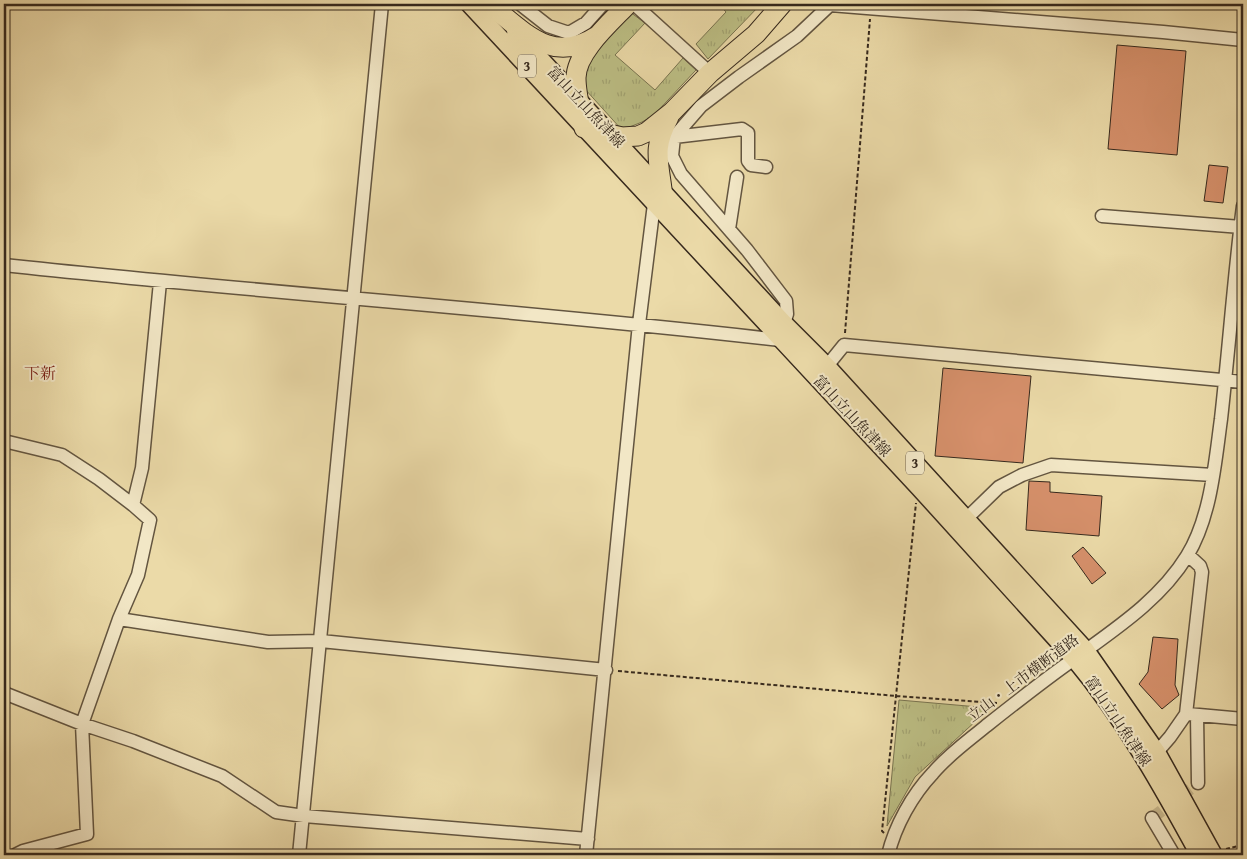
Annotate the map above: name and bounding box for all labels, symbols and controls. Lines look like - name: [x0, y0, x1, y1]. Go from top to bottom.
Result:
- road number: 3: [518, 54, 536, 78]
- street label: 富山立山魚津線: [543, 61, 630, 152]
- district label: 下新: [24, 361, 56, 385]
- street label: 富山立山魚津線: [809, 370, 896, 461]
- road number: 3: [906, 452, 924, 474]
- street label: 立山・上市横断道路: [962, 629, 1083, 727]
- street label: 富山立山魚津線: [1080, 671, 1156, 770]

